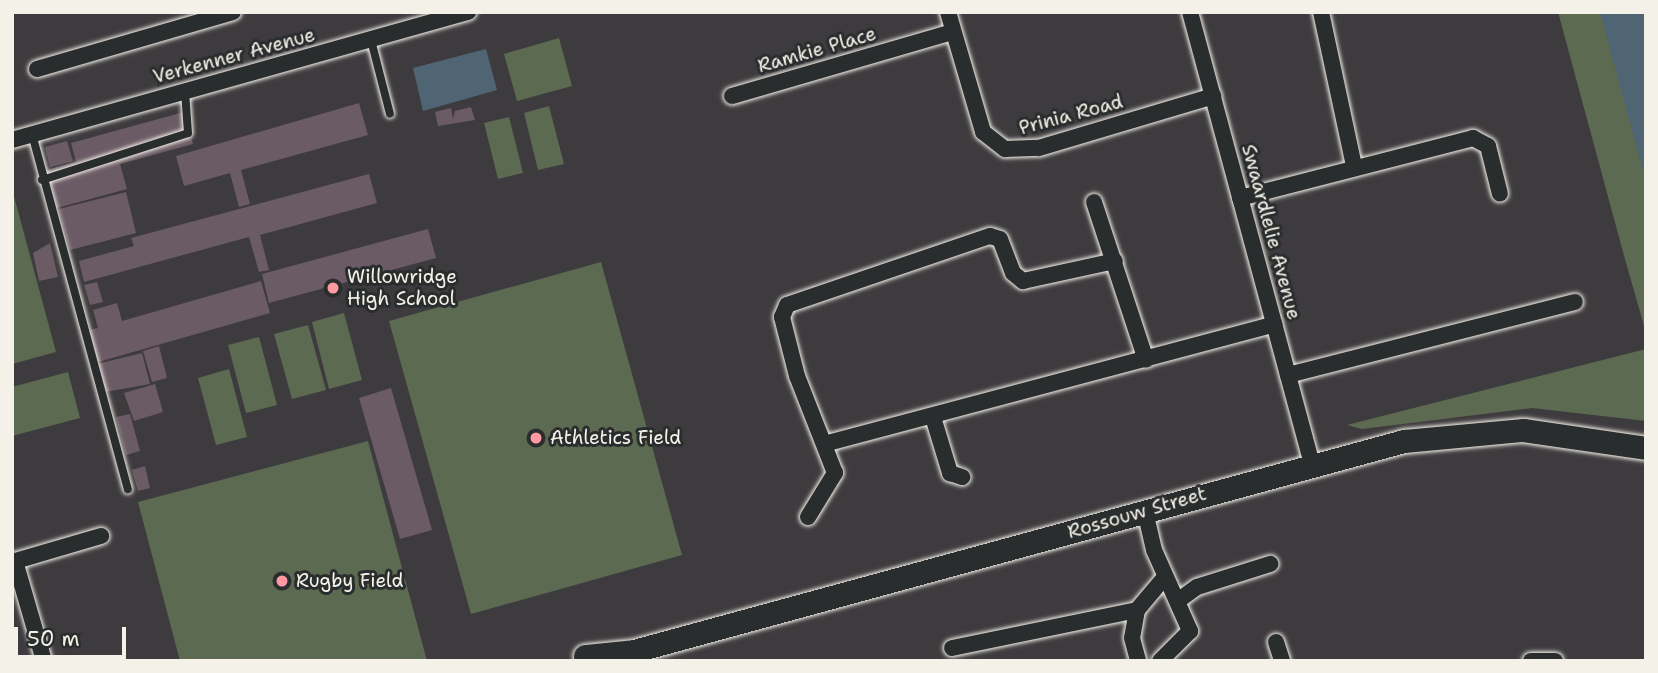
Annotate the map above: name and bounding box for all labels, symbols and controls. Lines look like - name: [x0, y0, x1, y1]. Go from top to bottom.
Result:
- street label: Ramkie Place: [755, 22, 879, 78]
- street label: Verkenner Avenue: [150, 23, 318, 89]
- street label: Prinia Road: [1017, 90, 1125, 140]
- street label: Swaardlelie Avenue: [1237, 142, 1305, 322]
- place label: Willowridge High School: [347, 266, 457, 310]
- marker: Willowridge High School: [325, 280, 341, 296]
- place label: Athletics Field: [550, 427, 681, 449]
- marker: Athletics Field: [528, 430, 544, 446]
- street label: Rossouw Street: [1065, 482, 1209, 544]
- place label: Rugby Field: [296, 570, 403, 592]
- marker: Rugby Field: [274, 573, 290, 589]
- scale bar: [18, 614, 130, 658]
- text: 50 m: [27, 625, 80, 653]

